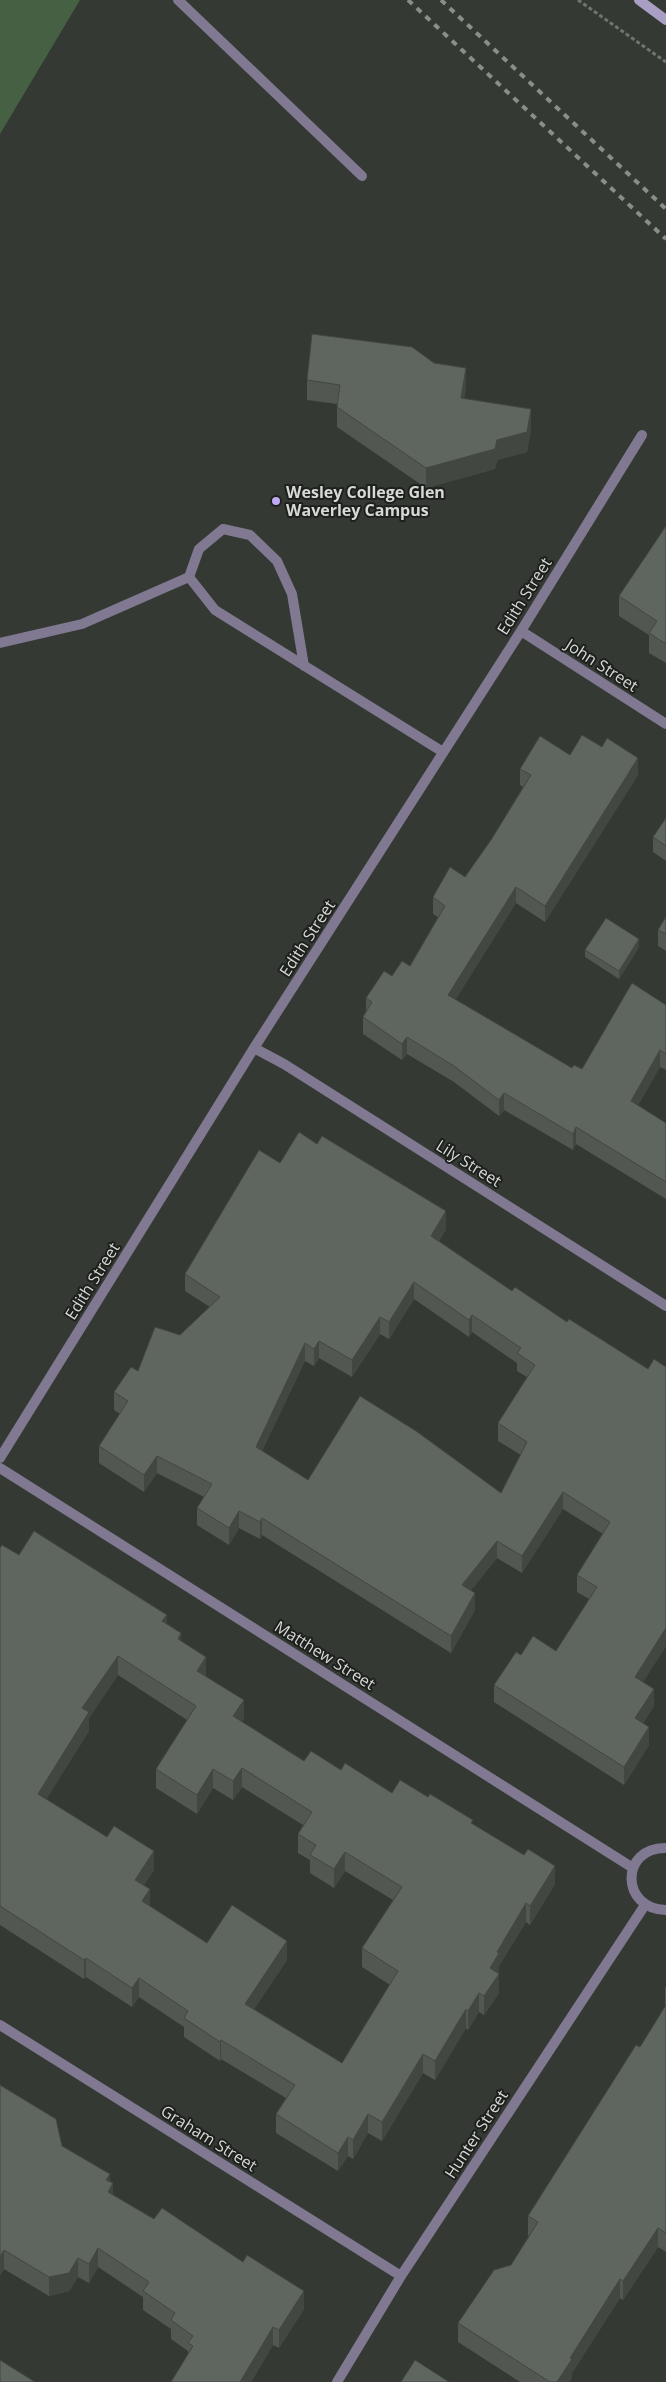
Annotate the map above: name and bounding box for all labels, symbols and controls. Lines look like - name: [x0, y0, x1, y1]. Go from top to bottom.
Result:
- place label: Wesley College Glen Waverley Campus: [286, 481, 445, 521]
- marker: Wesley College Glen Waverley Campus: [270, 495, 282, 507]
- street label: Edith Street: [492, 553, 557, 639]
- street label: John Street: [560, 632, 643, 697]
- street label: Edith Street: [274, 895, 340, 981]
- street label: Lily Street: [432, 1134, 506, 1192]
- street label: Edith Street: [60, 1238, 125, 1324]
- street label: Matthew Street: [271, 1615, 380, 1695]
- street label: Hunter Street: [439, 2085, 513, 2183]
- street label: Graham Street: [157, 2100, 261, 2176]

